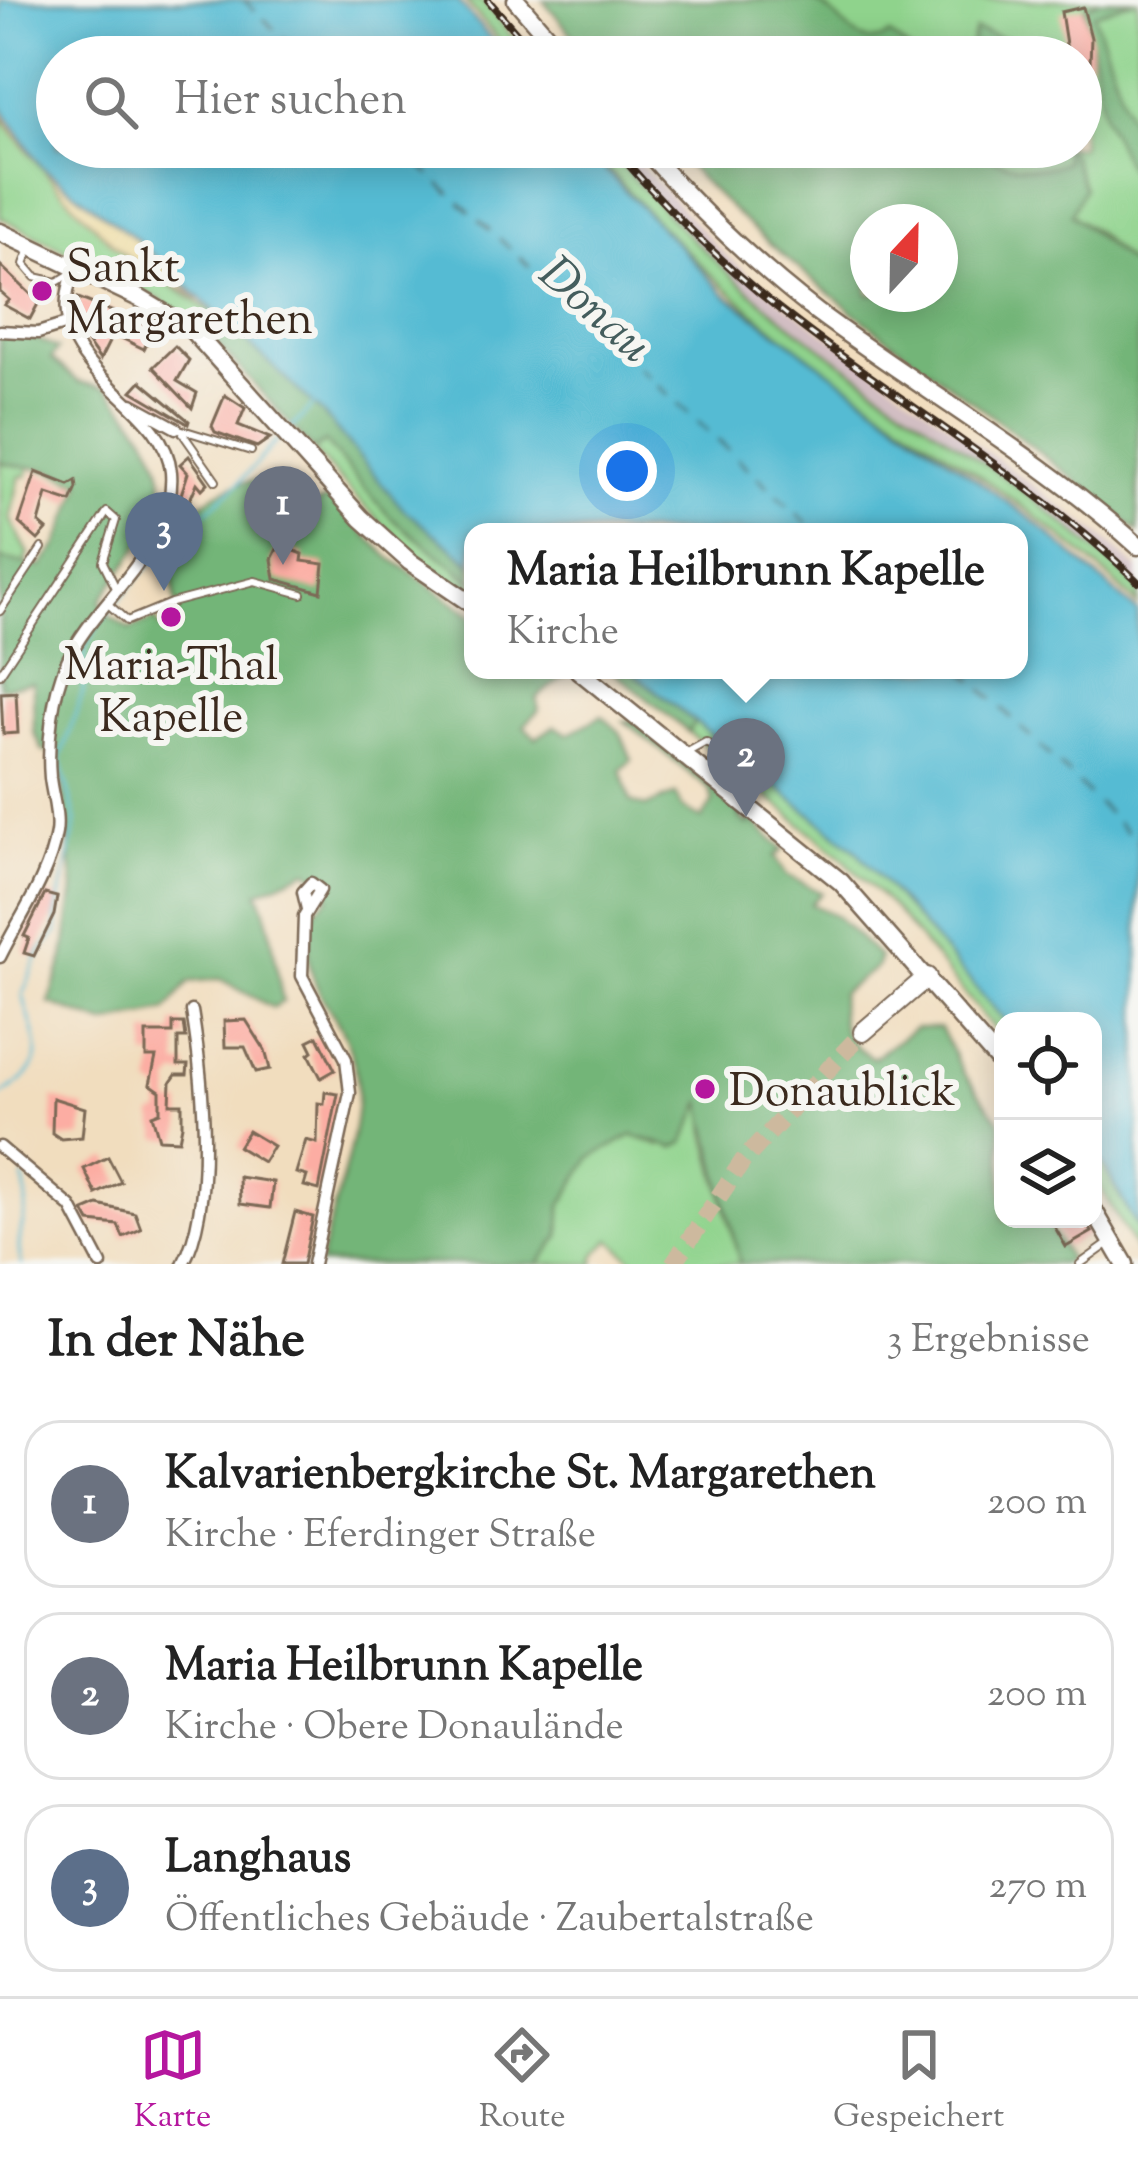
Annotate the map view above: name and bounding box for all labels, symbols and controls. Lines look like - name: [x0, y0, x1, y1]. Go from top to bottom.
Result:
- search box: [36, 36, 1102, 168]
- icon: search: [78, 69, 144, 135]
- text: Hier suchen: [174, 70, 407, 135]
- north arrow: [850, 204, 958, 312]
- place label: Sankt Margarethen: [66, 238, 313, 355]
- water label: Donau: [521, 242, 665, 382]
- marker: Sankt Margarethen: [29, 278, 55, 304]
- your location: [597, 441, 657, 501]
- pin: 1: [244, 466, 322, 565]
- pin: 3: [125, 492, 203, 591]
- popup: [464, 523, 1028, 679]
- text: Maria Heilbrunn Kapelle: [507, 541, 985, 606]
- marker: Maria-Thal Kapelle: [158, 604, 184, 630]
- text: Kirche: [507, 606, 619, 662]
- place label: Maria-Thal Kapelle: [64, 636, 278, 753]
- pin: 2: [707, 718, 785, 817]
- map controls: [994, 1012, 1102, 1228]
- button: locate: [994, 1012, 1102, 1120]
- place label: Donaublick: [729, 1062, 956, 1127]
- marker: Donaublick: [692, 1076, 718, 1102]
- button: layers: [994, 1120, 1102, 1228]
- text: In der Nähe: [48, 1306, 305, 1379]
- text: 3 Ergebnisse: [887, 1314, 1090, 1370]
- text: Kalvarienbergkirche St. Margarethen: [165, 1444, 876, 1509]
- text: 1: [83, 1476, 97, 1532]
- text: 200 m: [987, 1476, 1087, 1532]
- text: Kirche · Eferdinger Straße: [165, 1509, 596, 1565]
- text: Maria Heilbrunn Kapelle: [165, 1636, 643, 1701]
- text: 2: [81, 1668, 99, 1724]
- text: 200 m: [987, 1668, 1087, 1724]
- text: Kirche · Obere Donaulände: [165, 1701, 624, 1757]
- text: Langhaus: [165, 1828, 351, 1893]
- text: 3: [82, 1860, 98, 1916]
- text: 270 m: [989, 1860, 1087, 1916]
- text: Öffentliches Gebäude · Zaubertalstraße: [165, 1893, 814, 1949]
- tab: Karte: [134, 2022, 211, 2142]
- tab: Route: [479, 2022, 566, 2142]
- tab: Gespeichert: [833, 2022, 1004, 2142]

